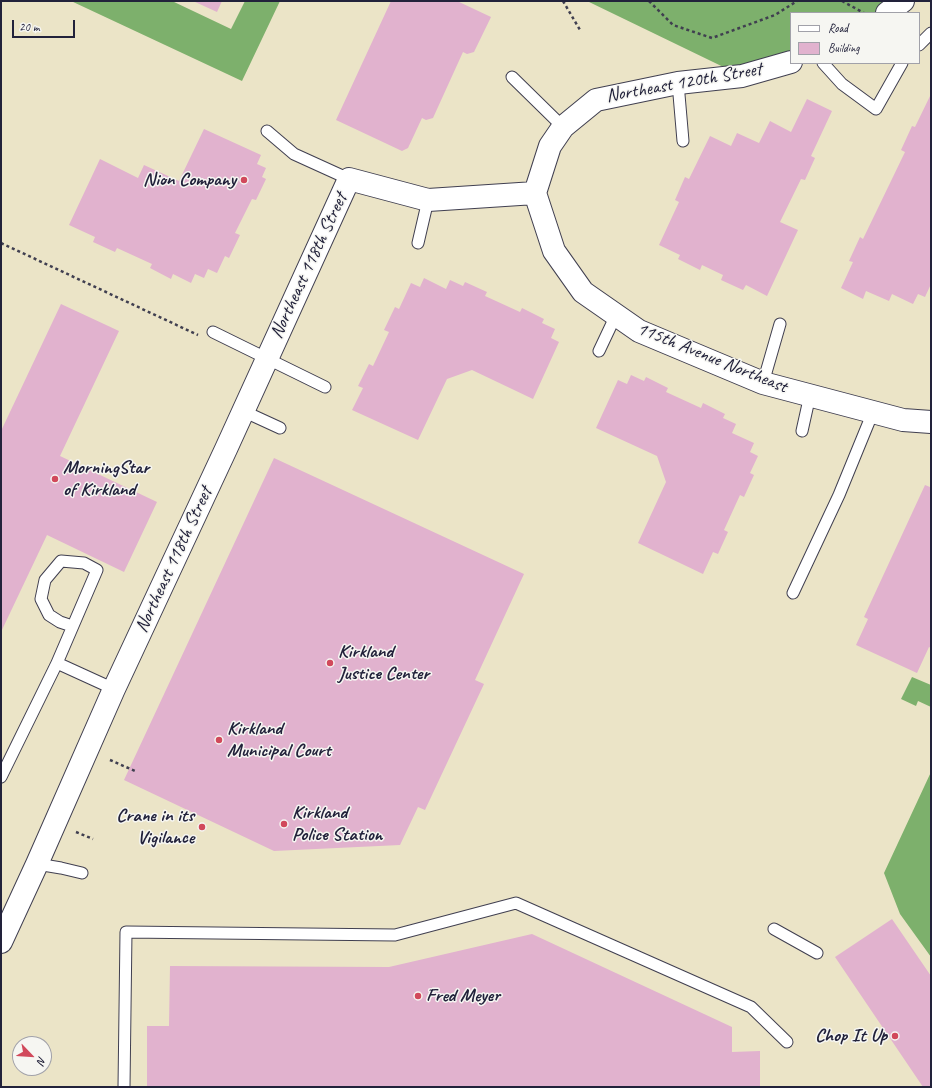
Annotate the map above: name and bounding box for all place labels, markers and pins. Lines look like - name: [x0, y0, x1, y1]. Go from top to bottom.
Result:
- place label: Nion Company: [143, 169, 236, 191]
- marker: Nion Company: [239, 175, 249, 185]
- place label: MorningStar of Kirkland: [63, 457, 149, 501]
- marker: MorningStar of Kirkland: [50, 474, 60, 484]
- place label: Kirkland Justice Center: [338, 641, 429, 685]
- marker: Kirkland Justice Center: [325, 658, 335, 668]
- place label: Kirkland Municipal Court: [227, 718, 330, 762]
- marker: Kirkland Municipal Court: [214, 735, 224, 745]
- place label: Kirkland Police Station: [292, 802, 382, 846]
- place label: Crane in its Vigilance: [116, 805, 194, 849]
- marker: Kirkland Police Station: [279, 819, 289, 829]
- marker: Crane in its Vigilance: [197, 822, 207, 832]
- place label: Fred Meyer: [426, 985, 500, 1007]
- marker: Fred Meyer: [413, 991, 423, 1001]
- place label: Chop It Up: [815, 1025, 887, 1047]
- marker: Chop It Up: [890, 1031, 900, 1041]

